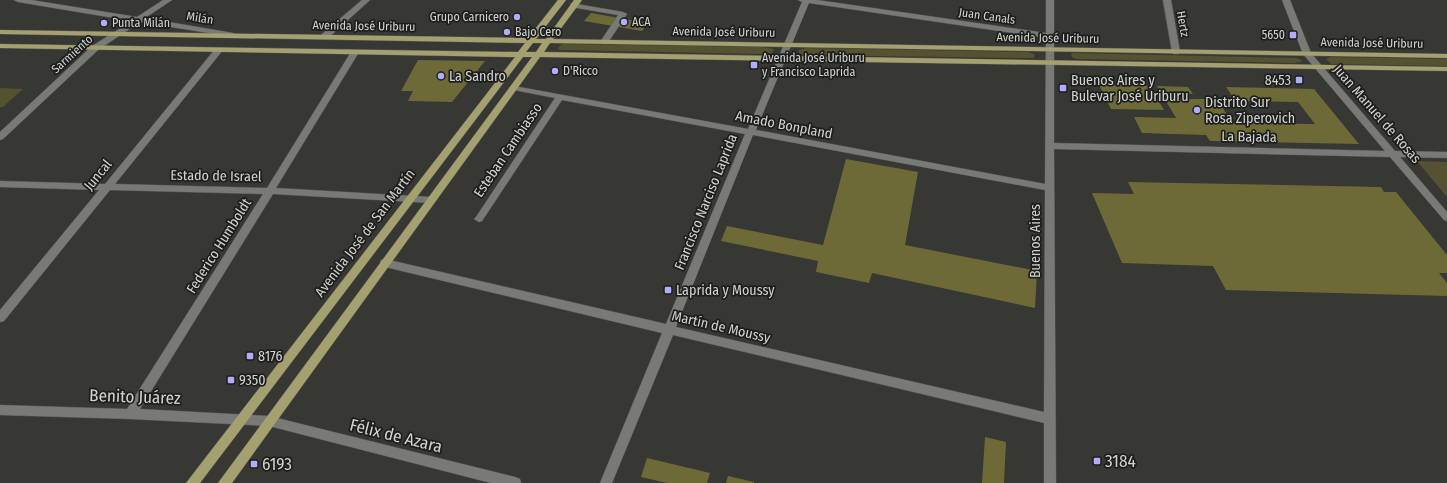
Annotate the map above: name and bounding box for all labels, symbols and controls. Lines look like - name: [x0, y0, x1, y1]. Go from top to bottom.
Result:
- street label: Juan Canals: [958, 5, 1016, 27]
- street label: Milán: [186, 9, 214, 27]
- place label: Grupo Carnicero: [430, 10, 509, 24]
- street label: Hertz: [1174, 10, 1192, 38]
- marker: Grupo Carnicero: [512, 12, 522, 22]
- place label: ACA: [632, 15, 651, 29]
- place label: Punta Milán: [112, 16, 170, 30]
- marker: ACA: [619, 17, 629, 27]
- marker: Punta Milán: [99, 18, 109, 28]
- street label: Avenida José Uriburu: [312, 18, 416, 34]
- street label: Avenida José Uriburu: [672, 24, 776, 40]
- place label: Bajo Cero: [515, 25, 561, 39]
- marker: Bajo Cero: [502, 27, 512, 37]
- place label: 5650: [1262, 28, 1285, 42]
- street label: Avenida José Uriburu: [996, 30, 1100, 46]
- marker: 5650: [1288, 30, 1298, 40]
- street label: Sarmiento: [49, 32, 95, 76]
- street label: Avenida José Uriburu: [1320, 35, 1424, 51]
- place label: Avenida José Uriburu y Francisco Laprida: [762, 51, 865, 79]
- marker: Avenida José Uriburu y Francisco Laprida: [749, 60, 759, 70]
- street label: Juan Manuel de Rosas: [1330, 61, 1424, 167]
- place label: D'Ricco: [563, 64, 598, 78]
- marker: D'Ricco: [550, 66, 560, 76]
- place label: La Sandro: [449, 68, 506, 85]
- marker: La Sandro: [436, 71, 446, 81]
- place label: Buenos Aires y Bulevar José Uriburu: [1071, 72, 1189, 105]
- place label: 8453: [1265, 72, 1291, 89]
- marker: 8453: [1294, 75, 1304, 85]
- marker: Buenos Aires y Bulevar José Uriburu: [1058, 83, 1068, 93]
- place label: Distrito Sur Rosa Ziperovich: [1205, 94, 1295, 127]
- street label: Esteban Cambiasso: [470, 100, 546, 200]
- marker: Distrito Sur Rosa Ziperovich: [1192, 105, 1202, 115]
- street label: Amado Bonpland: [734, 107, 834, 143]
- street label: La Bajada: [1221, 128, 1277, 146]
- street label: Francisco Narciso Laprida: [671, 131, 741, 273]
- street label: Juncal: [80, 156, 116, 194]
- street label: Avenida José de San Martín: [311, 166, 419, 300]
- street label: Estado de Israel: [170, 167, 262, 185]
- street label: Federico Humboldt: [183, 195, 255, 297]
- street label: Buenos Aires: [1027, 204, 1044, 278]
- place label: Laprida y Moussy: [676, 282, 775, 299]
- marker: Laprida y Moussy: [663, 285, 673, 295]
- street label: Martín de Moussy: [670, 307, 773, 347]
- place label: 8176: [258, 348, 282, 365]
- marker: 8176: [245, 351, 255, 361]
- place label: 9350: [239, 372, 266, 389]
- marker: 9350: [226, 375, 236, 385]
- street label: Benito Juárez: [89, 385, 181, 409]
- street label: Félix de Azara: [348, 414, 444, 458]
- place label: 3184: [1105, 451, 1136, 472]
- place label: 6193: [262, 454, 292, 475]
- marker: 3184: [1092, 456, 1102, 466]
- marker: 6193: [249, 459, 259, 469]

